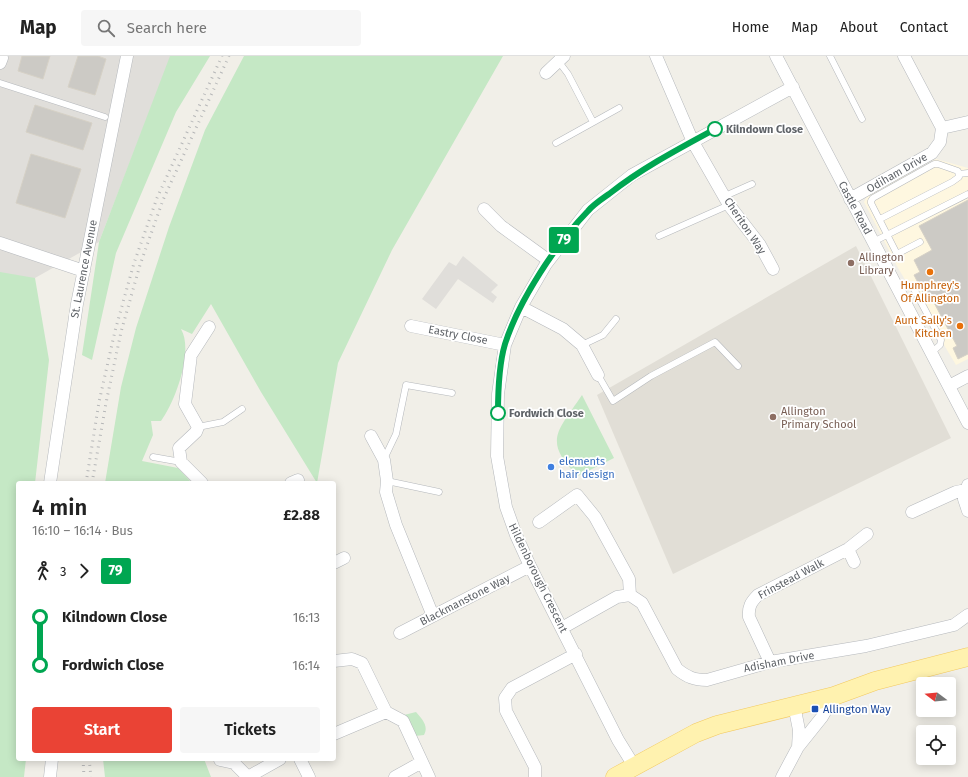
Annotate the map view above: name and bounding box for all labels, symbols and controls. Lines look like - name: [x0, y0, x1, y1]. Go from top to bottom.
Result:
- search box: [81, 10, 361, 46]
- text: Map: [20, 16, 57, 39]
- icon: search: [95, 17, 117, 39]
- text: Search here: [127, 19, 207, 37]
- text: Home: [732, 19, 769, 36]
- text: Map: [791, 19, 818, 36]
- text: About: [840, 19, 878, 36]
- text: Contact: [900, 19, 948, 36]
- marker: Kilndown Close: [707, 121, 723, 137]
- place label: Kilndown Close: [726, 123, 803, 136]
- street label: Odiham Drive: [864, 150, 930, 196]
- street label: Castle Road: [836, 179, 874, 237]
- street label: Cheriton Way: [721, 195, 769, 257]
- street label: St. Laurence Avenue: [68, 219, 100, 319]
- line badge: 79: [546, 227, 582, 253]
- text: 79: [557, 231, 571, 248]
- place label: Allington Library: [859, 251, 904, 277]
- marker: Allington Library: [846, 258, 856, 268]
- marker: Humphrey's Of Allington: [925, 267, 935, 277]
- place label: Humphrey's Of Allington: [900, 279, 960, 305]
- place label: Aunt Sally's Kitchen: [895, 314, 952, 340]
- marker: Aunt Sally's Kitchen: [955, 321, 965, 331]
- street label: Eastry Close: [427, 323, 489, 347]
- marker: Fordwich Close: [490, 405, 506, 421]
- place label: Allington Primary School: [781, 405, 856, 431]
- place label: Fordwich Close: [509, 407, 584, 420]
- marker: Allington Primary School: [768, 412, 778, 422]
- place label: elements hair design: [559, 455, 615, 481]
- marker: elements hair design: [546, 462, 556, 472]
- text: 4 min: [32, 494, 87, 521]
- text: £2.88: [283, 506, 320, 524]
- street label: Hildenborough Crescent: [506, 521, 570, 635]
- text: 16:10 – 16:14 · Bus: [32, 523, 133, 538]
- street label: Frinstead Walk: [756, 556, 826, 602]
- icon: walk: [32, 560, 54, 582]
- icon: forward: [73, 560, 95, 582]
- text: 79: [109, 562, 123, 579]
- text: 3: [60, 564, 67, 579]
- street label: Blackmanstone Way: [418, 571, 513, 628]
- text: Kilndown Close: [62, 608, 167, 626]
- text: 16:13: [293, 610, 320, 625]
- street label: Adisham Drive: [743, 649, 815, 675]
- text: Fordwich Close: [62, 656, 164, 674]
- text: 16:14: [292, 658, 320, 673]
- north arrow: [916, 677, 956, 717]
- map controls: [916, 677, 956, 765]
- place label: Allington Way: [823, 703, 891, 716]
- marker: Allington Way: [810, 704, 820, 714]
- button: Start: [32, 707, 172, 753]
- button: Tickets: [180, 707, 320, 753]
- button: locate: [916, 725, 956, 765]

